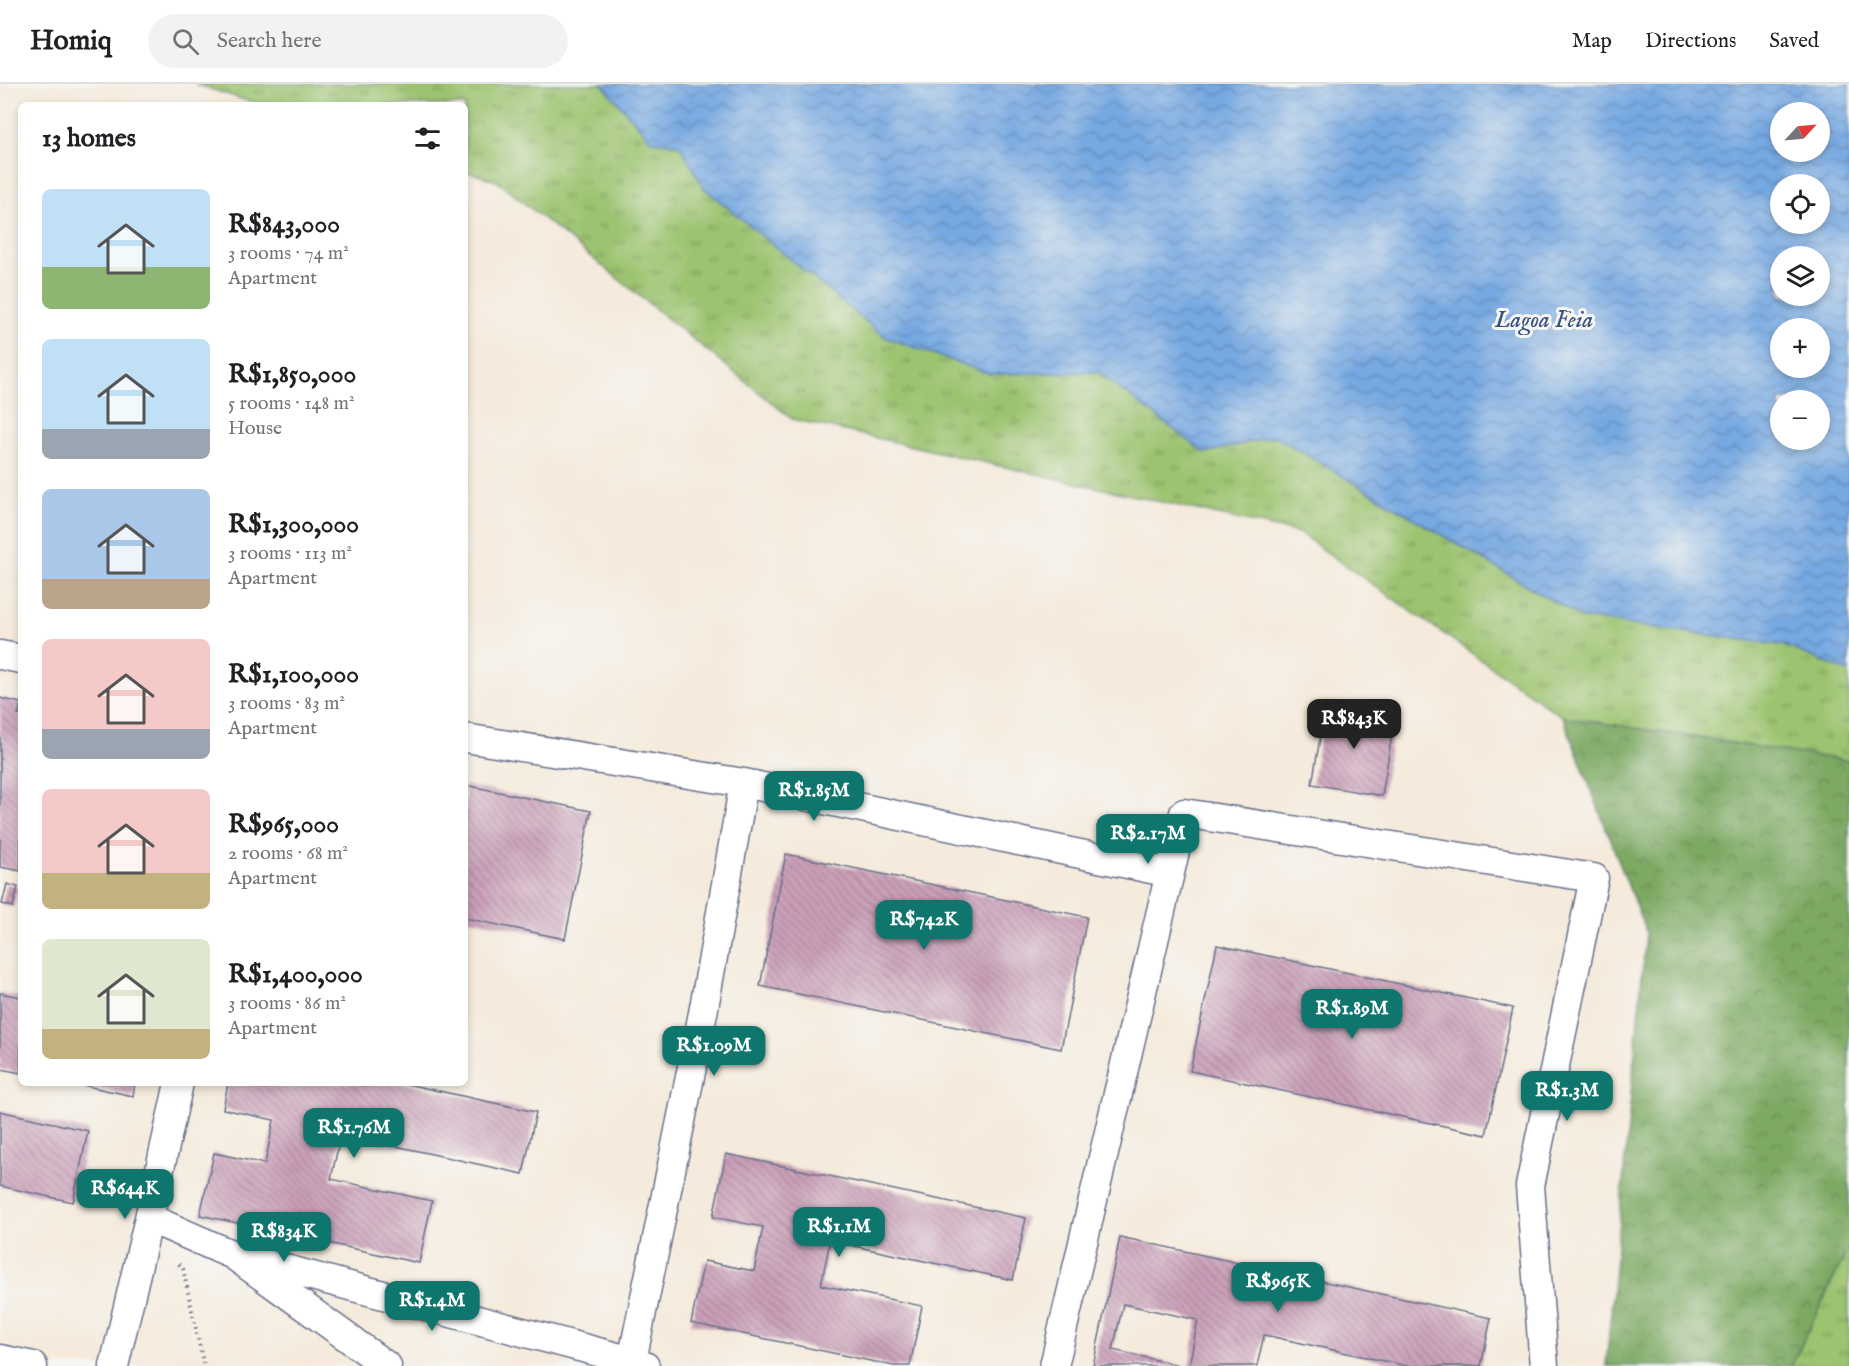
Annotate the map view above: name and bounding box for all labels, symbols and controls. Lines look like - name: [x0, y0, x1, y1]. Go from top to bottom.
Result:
- search box: [148, 14, 568, 68]
- text: Homiq: [30, 24, 112, 59]
- icon: search: [169, 25, 202, 58]
- text: Search here: [217, 27, 322, 55]
- text: Map: [1572, 28, 1612, 55]
- text: Directions: [1645, 28, 1736, 55]
- text: Saved: [1769, 28, 1819, 55]
- north arrow: [1770, 102, 1830, 162]
- map controls: [1770, 102, 1830, 450]
- text: 13 homes: [42, 122, 136, 155]
- icon: filters: [411, 122, 444, 155]
- button: locate: [1770, 174, 1830, 234]
- text: R$843,000: [228, 208, 340, 241]
- icon: home: [90, 213, 162, 285]
- text: 3 rooms · 74 m²: [228, 241, 349, 266]
- button: layers: [1770, 246, 1830, 306]
- text: Apartment: [228, 266, 317, 291]
- water label: Lagoa Feia: [1494, 305, 1593, 336]
- button: +: [1770, 318, 1830, 378]
- text: R$1,850,000: [228, 358, 356, 391]
- icon: home: [90, 363, 162, 435]
- button: −: [1770, 390, 1830, 450]
- text: 5 rooms · 148 m²: [228, 391, 355, 416]
- text: House: [228, 416, 282, 441]
- text: R$1,300,000: [228, 508, 359, 541]
- icon: home: [90, 513, 162, 585]
- text: 3 rooms · 113 m²: [228, 541, 352, 566]
- text: Apartment: [228, 566, 317, 591]
- text: R$1,100,000: [228, 658, 359, 691]
- icon: home: [90, 663, 162, 735]
- text: 3 rooms · 83 m²: [228, 691, 345, 716]
- pin: R$843K: [1305, 699, 1403, 750]
- text: R$843K: [1321, 706, 1387, 731]
- text: Apartment: [228, 716, 317, 741]
- pin: R$1.85M: [759, 771, 869, 822]
- text: R$1.85M: [778, 778, 850, 803]
- text: R$965,000: [228, 808, 339, 841]
- icon: home: [90, 813, 162, 885]
- pin: R$2.17M: [1093, 814, 1203, 865]
- text: R$2.17M: [1110, 821, 1186, 846]
- text: 2 rooms · 68 m²: [228, 841, 348, 866]
- text: Apartment: [228, 866, 317, 891]
- pin: R$742K: [875, 900, 973, 951]
- text: R$742K: [889, 907, 959, 932]
- text: R$1,400,000: [228, 958, 363, 991]
- icon: home: [90, 963, 162, 1035]
- pin: R$1.89M: [1297, 989, 1407, 1040]
- text: 3 rooms · 86 m²: [228, 991, 346, 1016]
- text: R$1.89M: [1315, 996, 1389, 1021]
- text: Apartment: [228, 1016, 317, 1041]
- pin: R$1.09M: [659, 1026, 769, 1077]
- text: R$1.09M: [676, 1033, 752, 1058]
- pin: R$1.3M: [1518, 1071, 1616, 1122]
- text: R$1.3M: [1535, 1078, 1599, 1103]
- pin: R$1.76M: [299, 1108, 409, 1159]
- text: R$1.76M: [317, 1115, 391, 1140]
- pin: R$644K: [76, 1169, 174, 1220]
- text: R$644K: [91, 1176, 159, 1201]
- pin: R$1.1M: [790, 1207, 888, 1258]
- pin: R$834K: [235, 1212, 333, 1263]
- text: R$1.1M: [807, 1214, 871, 1239]
- text: R$834K: [251, 1219, 317, 1244]
- pin: R$965K: [1229, 1262, 1327, 1313]
- text: R$965K: [1245, 1269, 1311, 1294]
- pin: R$1.4M: [383, 1281, 481, 1332]
- text: R$1.4M: [399, 1288, 465, 1313]

